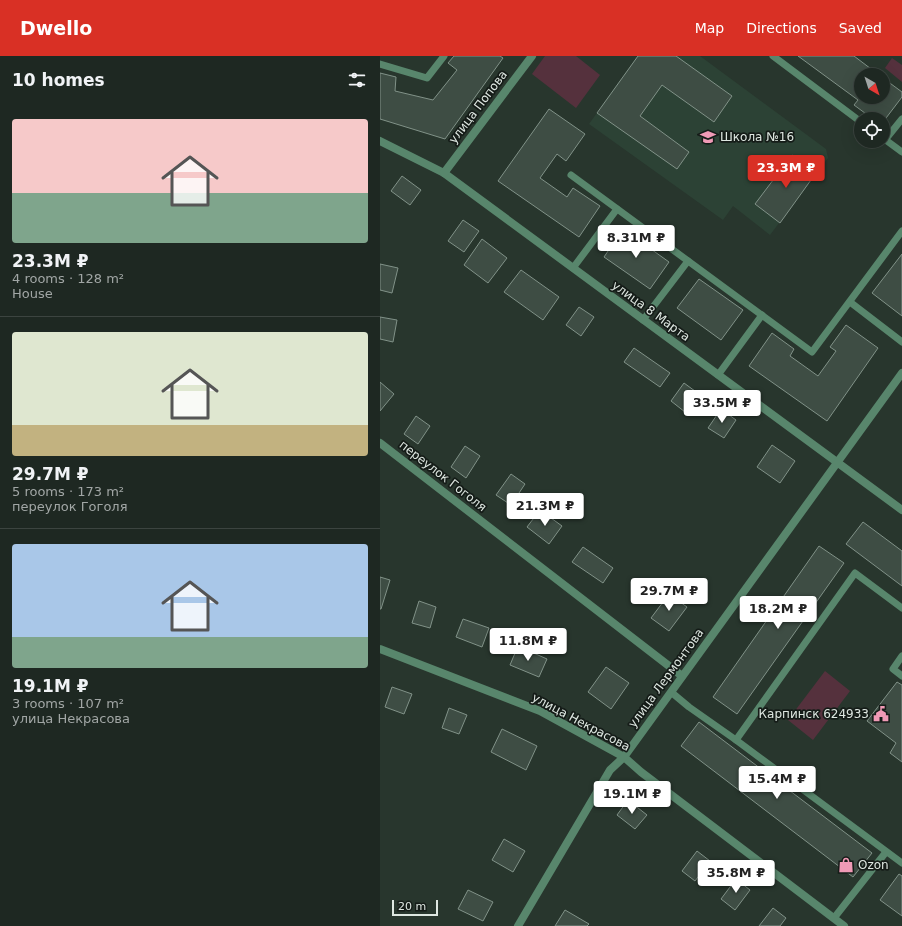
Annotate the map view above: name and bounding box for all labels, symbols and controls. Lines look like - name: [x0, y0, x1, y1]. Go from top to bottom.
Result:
- text: Dwello: [20, 17, 92, 39]
- text: Map: [695, 20, 724, 36]
- text: Directions: [746, 20, 817, 36]
- text: Saved: [839, 20, 882, 36]
- street label: улица Попова: [446, 68, 510, 146]
- north arrow: [854, 68, 890, 104]
- map controls: [854, 68, 890, 148]
- icon: filters: [346, 69, 368, 91]
- text: 10 homes: [12, 70, 105, 90]
- button: locate: [854, 112, 890, 148]
- school or university icon: Школа №16: [699, 128, 717, 146]
- place label: Школа №16: [720, 130, 794, 144]
- icon: home: [154, 145, 226, 217]
- pin: 23.3M ₽: [749, 155, 823, 189]
- text: 23.3M ₽: [757, 160, 815, 175]
- pin: 8.31M ₽: [599, 225, 673, 259]
- text: 8.31M ₽: [607, 230, 665, 245]
- text: 23.3M ₽: [12, 251, 89, 271]
- text: 4 rooms · 128 m²: [12, 271, 124, 286]
- street label: улица 8 Марта: [609, 278, 693, 344]
- text: House: [12, 286, 53, 301]
- icon: home: [154, 358, 226, 430]
- pin: 33.5M ₽: [685, 390, 759, 424]
- text: 33.5M ₽: [693, 395, 751, 410]
- street label: переулок Гоголя: [397, 438, 489, 514]
- text: 29.7M ₽: [12, 464, 89, 484]
- text: 5 rooms · 173 m²: [12, 484, 124, 499]
- pin: 21.3M ₽: [508, 493, 582, 527]
- text: 21.3M ₽: [516, 498, 574, 513]
- text: переулок Гоголя: [12, 499, 127, 514]
- icon: home: [154, 570, 226, 642]
- pin: 29.7M ₽: [632, 578, 706, 612]
- text: 29.7M ₽: [640, 583, 698, 598]
- pin: 18.2M ₽: [741, 596, 815, 630]
- text: 18.2M ₽: [749, 601, 807, 616]
- street label: улица Лермонтова: [625, 626, 707, 730]
- pin: 11.8M ₽: [491, 628, 565, 662]
- text: 11.8M ₽: [499, 633, 557, 648]
- text: 19.1M ₽: [12, 676, 89, 696]
- street label: улица Некрасова: [530, 690, 632, 754]
- text: 3 rooms · 107 m²: [12, 696, 124, 711]
- public building icon: Карпинск 624933: [872, 705, 890, 723]
- place label: Карпинск 624933: [759, 707, 869, 721]
- text: улица Некрасова: [12, 711, 130, 726]
- pin: 15.4M ₽: [740, 766, 814, 800]
- text: 15.4M ₽: [748, 771, 806, 786]
- pin: 19.1M ₽: [595, 781, 669, 815]
- text: 19.1M ₽: [603, 786, 661, 801]
- shop icon: Ozon: [837, 856, 855, 874]
- place label: Ozon: [858, 858, 889, 872]
- pin: 35.8M ₽: [699, 860, 773, 894]
- text: 35.8M ₽: [707, 865, 765, 880]
- scale bar: [392, 898, 438, 917]
- text: 20 m: [398, 900, 426, 913]

